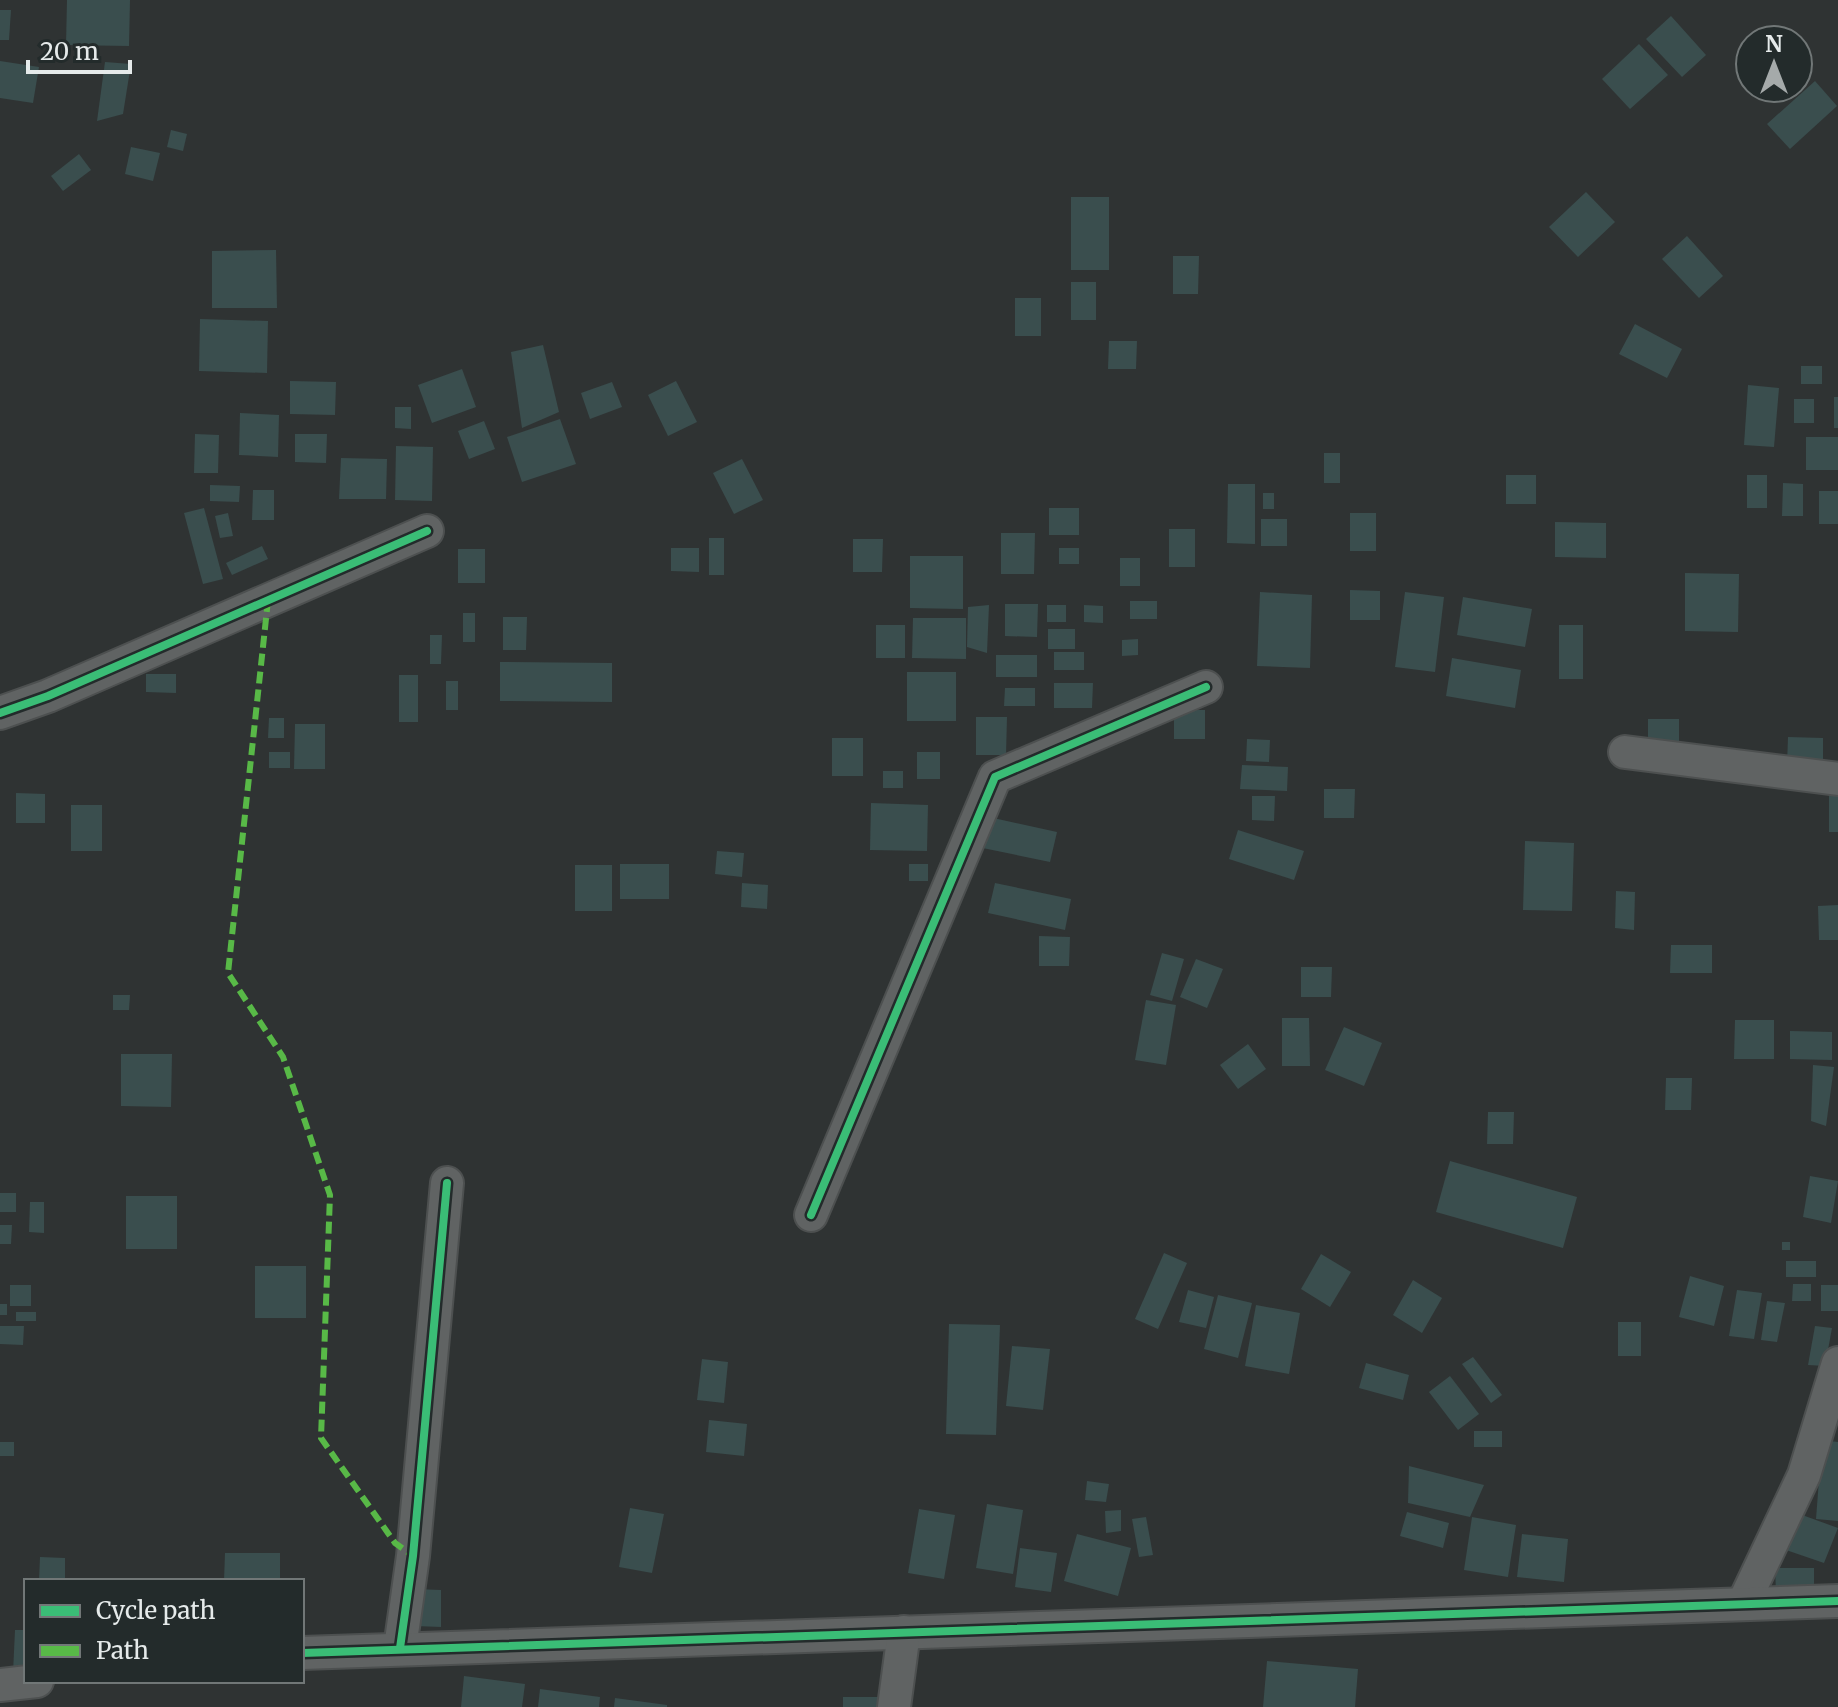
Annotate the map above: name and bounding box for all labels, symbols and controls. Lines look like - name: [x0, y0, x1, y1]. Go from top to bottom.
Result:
- scale bar: [28, 24, 130, 74]
- north arrow: [1734, 24, 1814, 104]
- text: N: [1765, 30, 1783, 58]
- text: 20 m: [40, 36, 99, 67]
- legend: [24, 1579, 304, 1683]
- text: Cycle path: [96, 1595, 215, 1626]
- text: Path: [96, 1635, 149, 1666]

